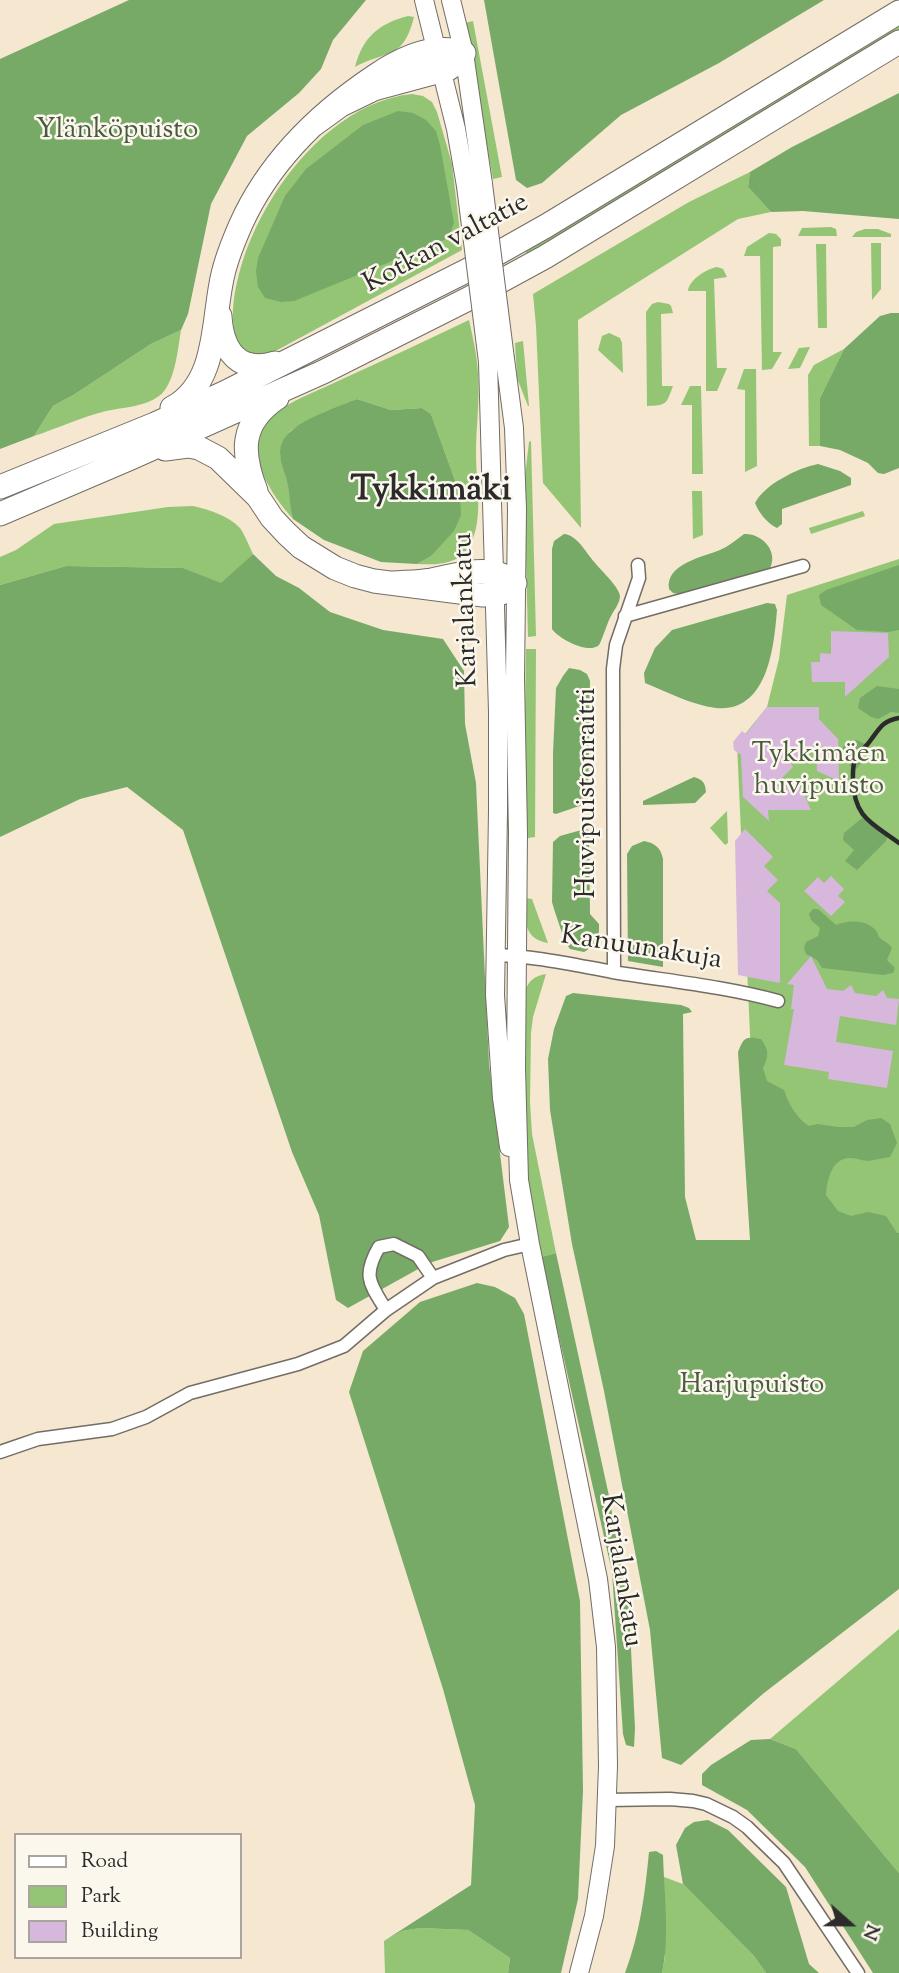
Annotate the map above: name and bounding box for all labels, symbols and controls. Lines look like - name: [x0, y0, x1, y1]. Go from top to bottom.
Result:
- park label: Ylänköpuisto: [36, 115, 198, 149]
- street label: Kotkan valtatie: [359, 187, 535, 303]
- district label: Tykkimäki: [351, 472, 511, 514]
- street label: Karjalankatu: [449, 532, 487, 688]
- street label: Huvipuistonraitti: [572, 688, 606, 898]
- park label: Tykkimäen huvipuisto: [752, 739, 886, 805]
- street label: Kanuunakuja: [558, 921, 724, 979]
- park label: Harjupuisto: [680, 1370, 824, 1404]
- street label: Karjalankatu: [590, 1492, 648, 1650]
- legend: [14, 1833, 242, 1959]
- text: Road: [81, 1847, 128, 1877]
- text: Park: [81, 1882, 121, 1912]
- north arrow: [815, 1889, 885, 1959]
- text: Building: [81, 1917, 158, 1947]
- text: N: [855, 1920, 885, 1944]

